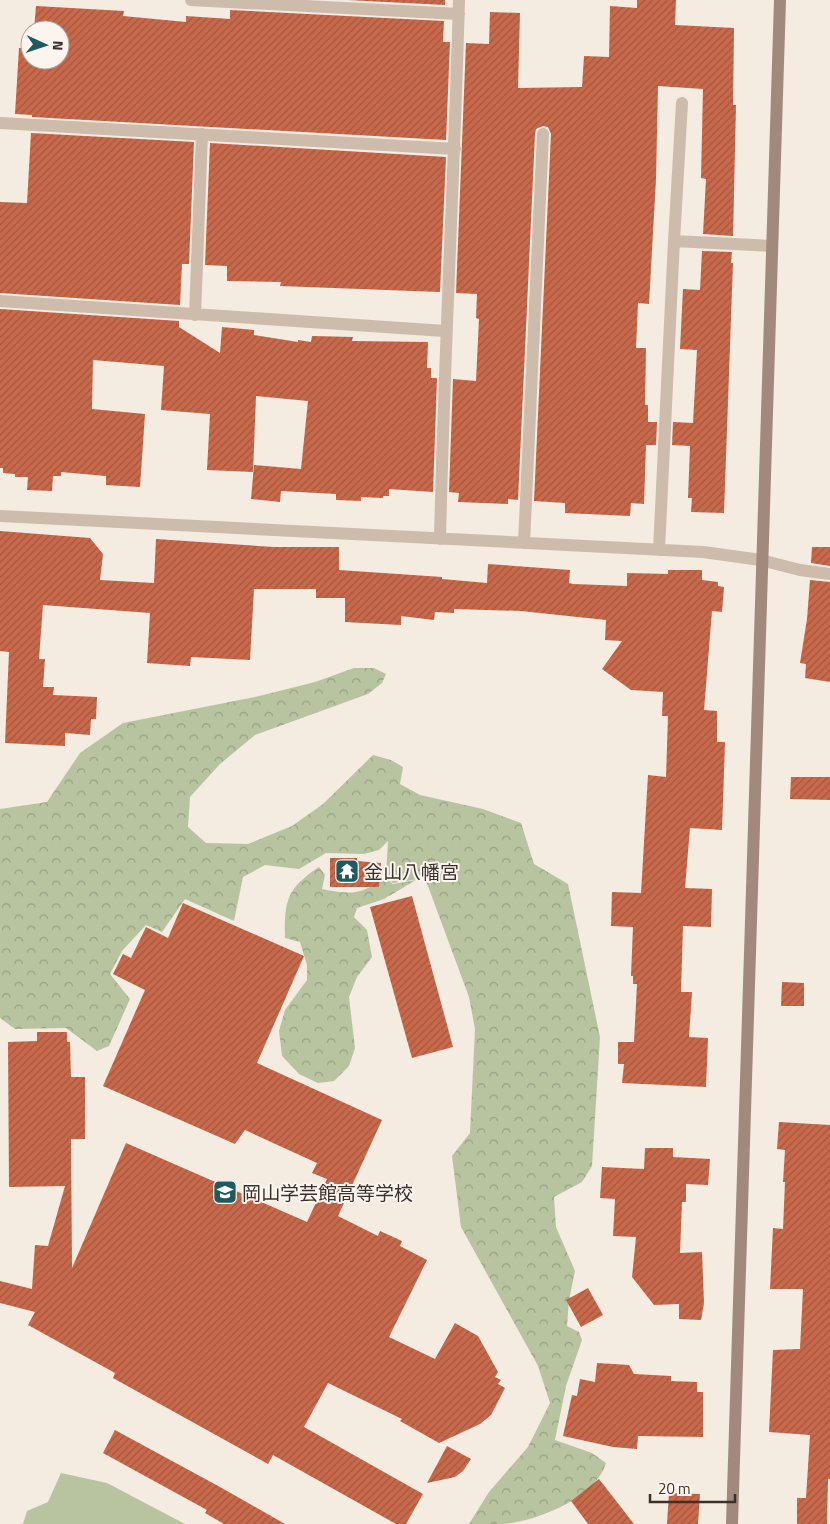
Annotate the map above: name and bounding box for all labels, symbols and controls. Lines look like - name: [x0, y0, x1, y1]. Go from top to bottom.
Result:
- north arrow: [20, 20, 70, 70]
- text: N: [48, 40, 69, 51]
- place label: 金山八幡宮: [364, 857, 459, 886]
- temple icon: 金山八幡宮: [334, 858, 360, 884]
- place label: 岡山学芸館高等学校: [242, 1178, 413, 1207]
- school or university icon: 岡山学芸館高等学校: [212, 1179, 238, 1205]
- scale bar: [650, 1472, 735, 1504]
- text: 20 m: [658, 1477, 691, 1500]

